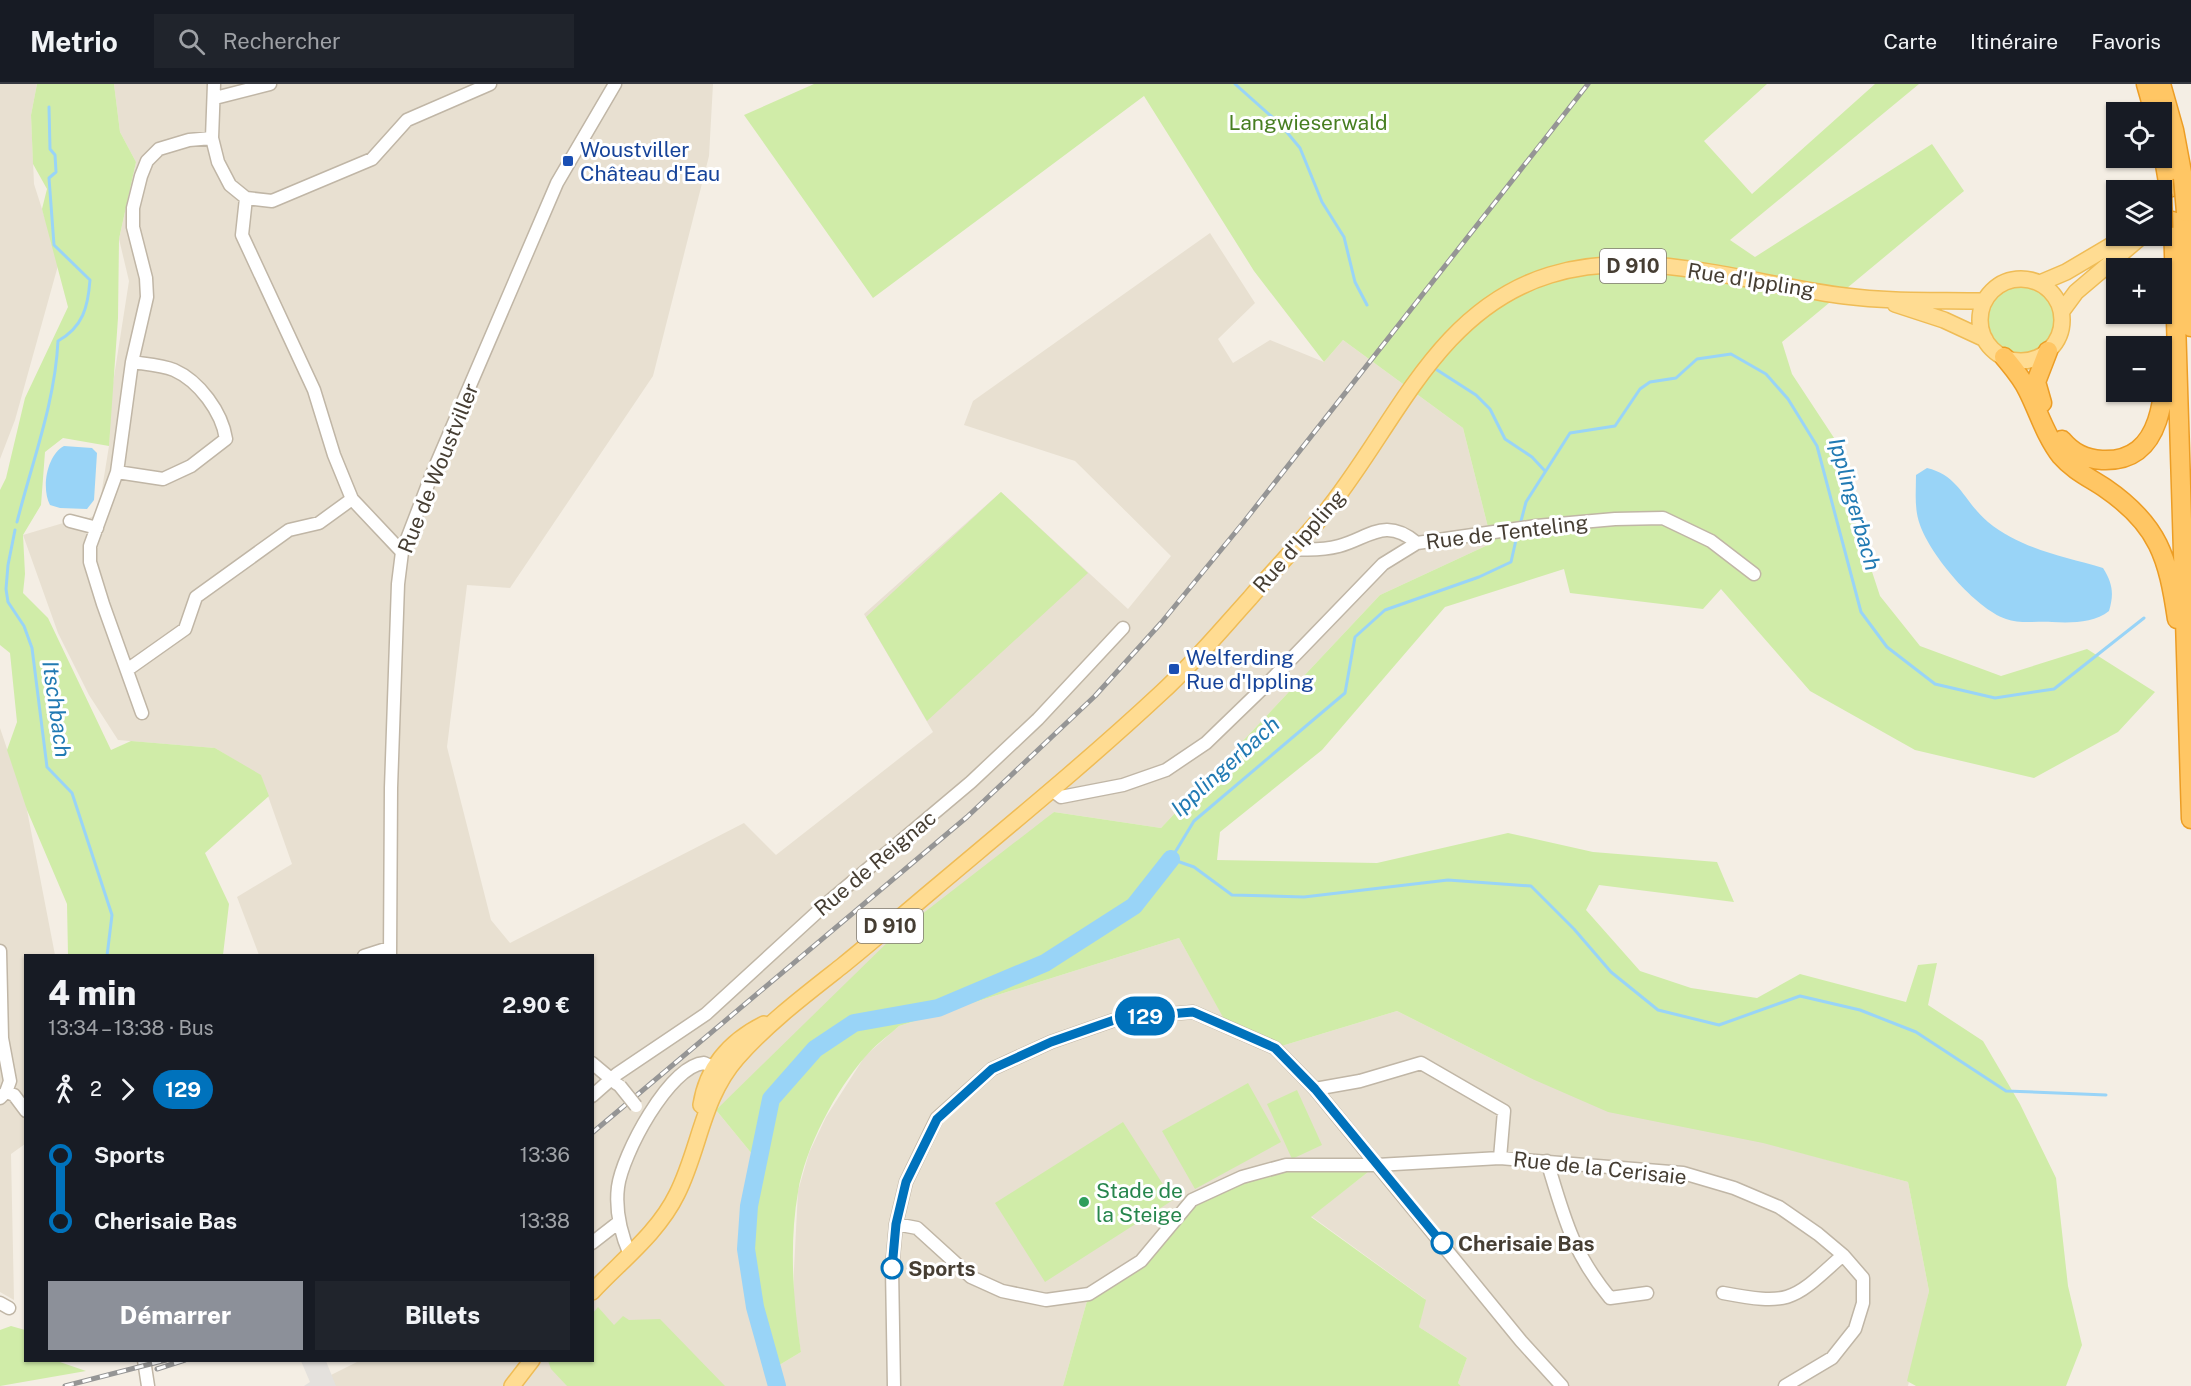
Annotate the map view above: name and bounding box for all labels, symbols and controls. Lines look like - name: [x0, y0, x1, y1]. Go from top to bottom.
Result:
- search box: [154, 14, 574, 68]
- text: Metrio: [30, 25, 118, 58]
- icon: search: [175, 25, 208, 58]
- text: Rechercher: [223, 28, 341, 54]
- text: Carte: [1883, 29, 1937, 54]
- text: Itinéraire: [1970, 29, 2058, 54]
- text: Favoris: [2091, 29, 2161, 54]
- map controls: [2106, 102, 2172, 402]
- button: locate: [2106, 102, 2172, 168]
- park label: Langwieserwald: [1228, 110, 1388, 135]
- place label: Woustviller Château d'Eau: [580, 137, 720, 186]
- marker: Woustviller Château d'Eau: [561, 154, 575, 168]
- button: layers: [2106, 180, 2172, 246]
- road number: D 910: [1600, 249, 1666, 283]
- street label: Rue d'Ippling: [1686, 258, 1816, 302]
- button: +: [2106, 258, 2172, 324]
- button: −: [2106, 336, 2172, 402]
- street label: Rue de Woustviller: [392, 379, 484, 557]
- water label: Ipplingerbach: [1824, 435, 1886, 573]
- street label: Rue d'Ippling: [1248, 484, 1350, 598]
- street label: Rue de Tenteling: [1424, 510, 1590, 554]
- place label: Welferding Rue d'Ippling: [1186, 645, 1314, 694]
- water label: Itschbach: [37, 659, 77, 759]
- marker: Welferding Rue d'Ippling: [1167, 662, 1181, 676]
- water label: Ipplingerbach: [1165, 711, 1285, 821]
- street label: Rue de Reignac: [809, 805, 941, 921]
- road number: D 910: [857, 909, 923, 943]
- text: 4 min: [48, 974, 136, 1012]
- text: 2.90 €: [502, 992, 570, 1018]
- line badge: 129: [1110, 996, 1180, 1036]
- text: 129: [1127, 1004, 1163, 1029]
- text: 13:34 – 13:38 · Bus: [48, 1016, 214, 1040]
- icon: walk: [48, 1073, 81, 1106]
- icon: forward: [111, 1073, 144, 1106]
- text: 2: [90, 1077, 102, 1101]
- text: 129: [165, 1077, 201, 1102]
- text: Sports: [94, 1142, 165, 1168]
- text: 13:36: [520, 1143, 570, 1167]
- street label: Rue de la Cerisaie: [1512, 1146, 1688, 1190]
- place label: Stade de la Steige: [1096, 1178, 1183, 1227]
- marker: Stade de la Steige: [1077, 1195, 1091, 1209]
- text: Cherisaie Bas: [94, 1208, 237, 1234]
- text: 13:38: [519, 1209, 570, 1233]
- place label: Cherisaie Bas: [1458, 1231, 1595, 1256]
- marker: Cherisaie Bas: [1431, 1232, 1453, 1254]
- place label: Sports: [908, 1256, 976, 1281]
- marker: Sports: [881, 1257, 903, 1279]
- button: Démarrer: [48, 1281, 303, 1350]
- button: Billets: [315, 1281, 570, 1350]

